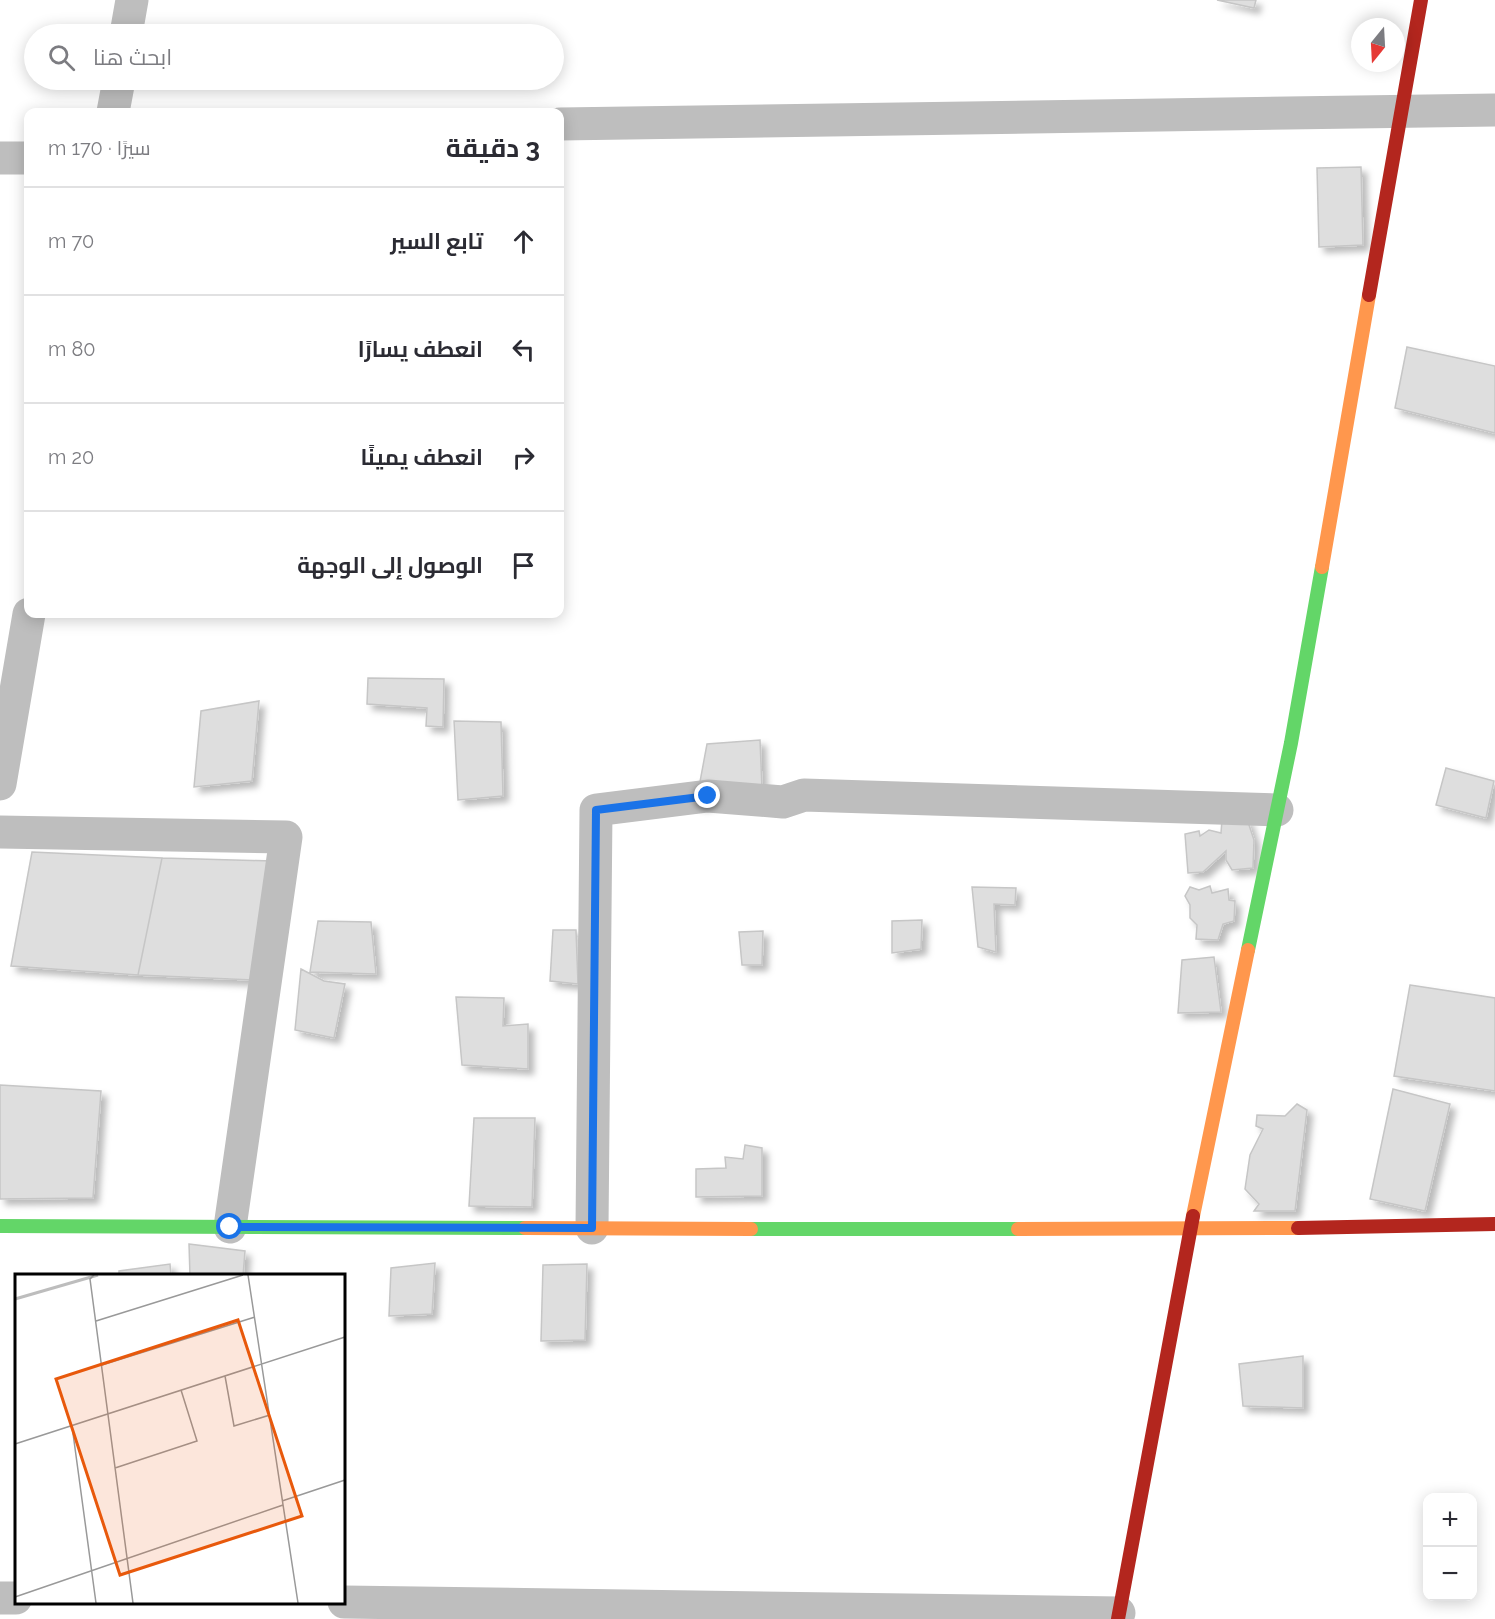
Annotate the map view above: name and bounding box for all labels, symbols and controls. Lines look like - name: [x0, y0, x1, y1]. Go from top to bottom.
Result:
- north arrow: [1351, 18, 1405, 72]
- search box: [24, 24, 564, 90]
- icon: search: [45, 41, 78, 74]
- text: ابحث هنا: [93, 44, 172, 70]
- text: 3 دقيقة: [446, 133, 540, 163]
- text: سيرًا · 170 m: [48, 136, 151, 160]
- icon: ahead: [507, 225, 540, 258]
- text: تابع السير: [390, 228, 483, 254]
- text: 70 m: [48, 229, 94, 253]
- icon: left: [507, 333, 540, 366]
- text: انعطف يسارًا: [358, 336, 483, 362]
- text: 80 m: [48, 337, 96, 361]
- icon: right: [507, 441, 540, 474]
- text: انعطف يمينًا: [360, 444, 483, 470]
- text: 20 m: [48, 445, 94, 469]
- icon: arrive: [507, 549, 540, 582]
- text: الوصول إلى الوجهة: [297, 552, 483, 578]
- route end: [694, 782, 720, 808]
- route start: [216, 1213, 242, 1239]
- inset map: [15, 1274, 345, 1604]
- map controls: [1423, 1493, 1477, 1601]
- button: +: [1423, 1493, 1477, 1547]
- button: −: [1423, 1547, 1477, 1601]

